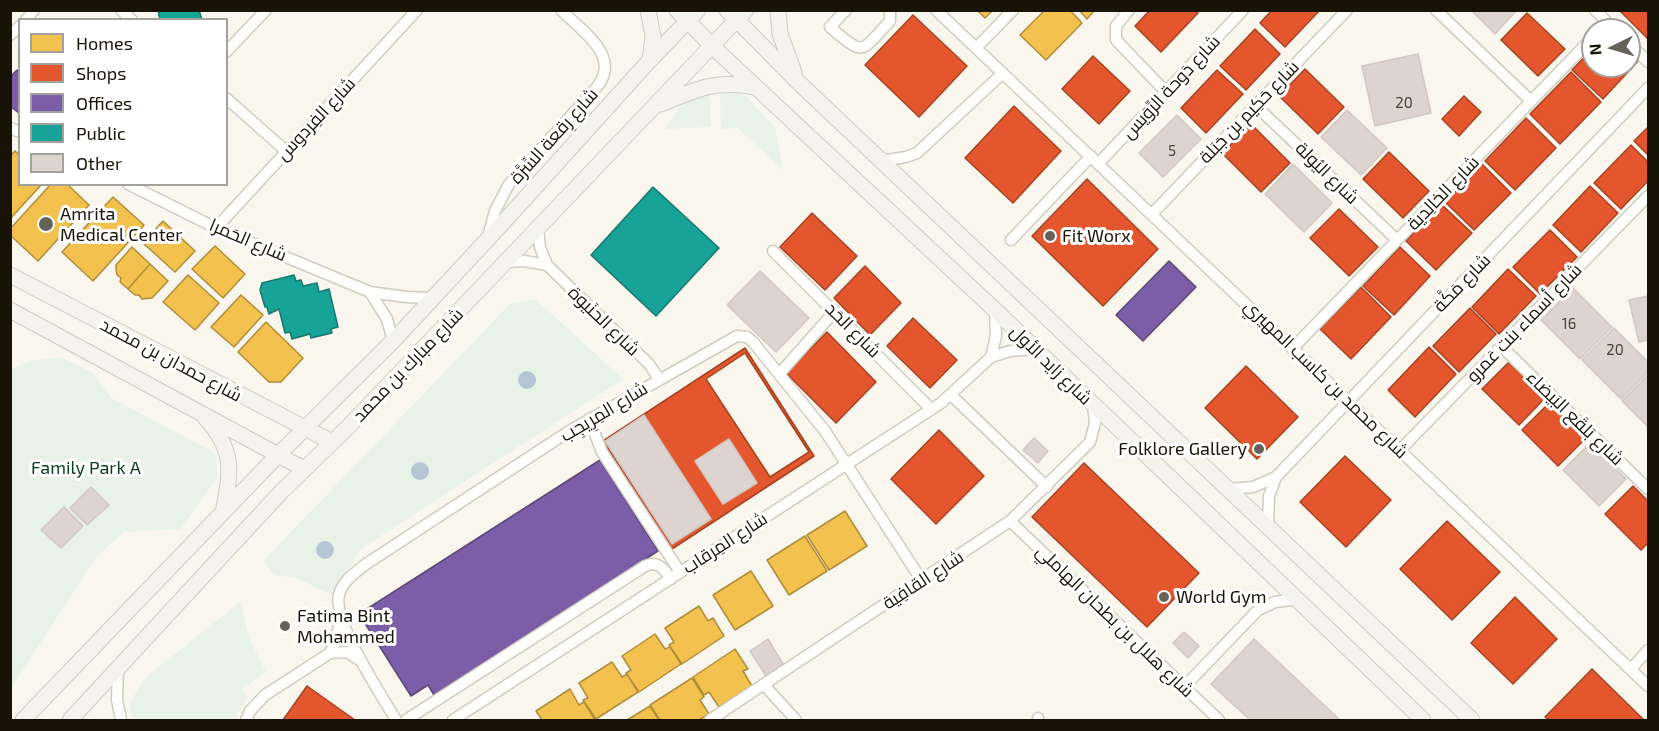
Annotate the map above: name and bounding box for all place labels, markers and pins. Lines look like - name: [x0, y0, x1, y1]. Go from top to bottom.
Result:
- place label: Amrita Medical Center: [60, 203, 182, 246]
- marker: Amrita Medical Center: [37, 215, 55, 233]
- place label: Fit Worx: [1062, 225, 1131, 247]
- marker: Fit Worx: [1043, 229, 1057, 243]
- place label: Folklore Gallery: [1118, 438, 1247, 460]
- marker: Folklore Gallery: [1252, 442, 1266, 456]
- place label: World Gym: [1176, 586, 1266, 608]
- marker: World Gym: [1157, 590, 1171, 604]
- place label: Fatima Bint Mohammed: [297, 605, 395, 648]
- marker: Fatima Bint Mohammed: [278, 619, 292, 633]

